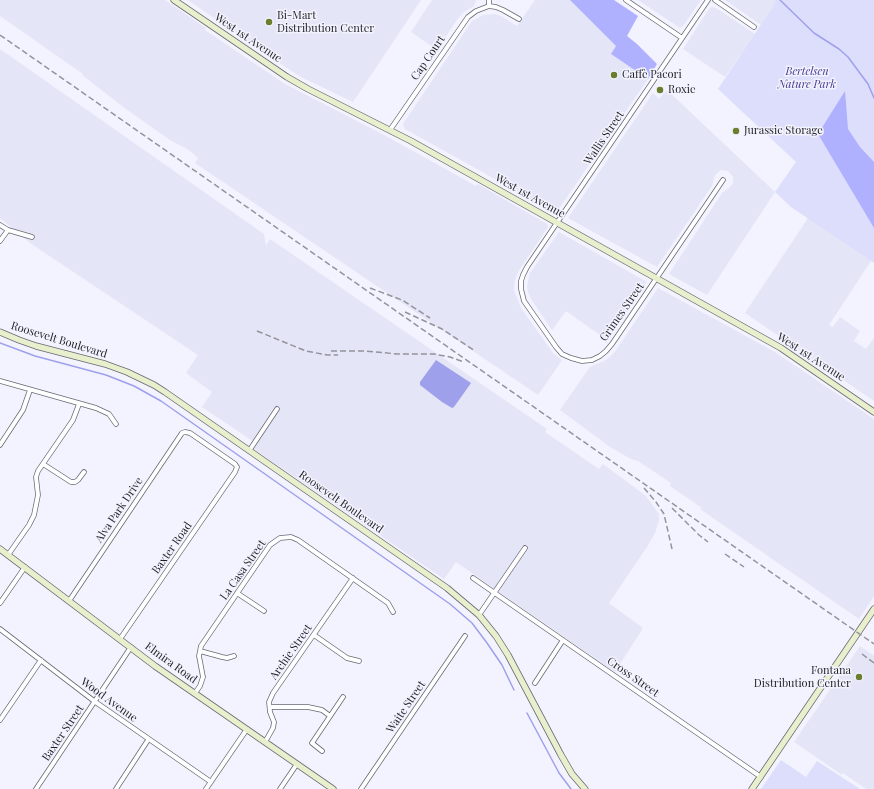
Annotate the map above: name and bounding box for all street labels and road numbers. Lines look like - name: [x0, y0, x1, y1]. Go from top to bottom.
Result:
- street label: West 1st Avenue: [212, 11, 284, 65]
- street label: Cap Court: [408, 33, 448, 83]
- street label: Wallis Street: [581, 109, 627, 167]
- street label: West 1st Avenue: [493, 171, 567, 221]
- street label: Grimes Street: [597, 280, 647, 344]
- street label: Roosevelt Boulevard: [9, 319, 109, 361]
- street label: West 1st Avenue: [775, 330, 847, 384]
- street label: Roosevelt Boulevard: [296, 468, 386, 536]
- street label: Alva Park Drive: [92, 475, 146, 545]
- street label: Baxter Road: [149, 520, 195, 576]
- street label: La Casa Street: [217, 537, 269, 603]
- street label: Archie Street: [267, 622, 315, 682]
- street label: Elmira Road: [142, 640, 200, 686]
- street label: Cross Street: [604, 654, 662, 700]
- street label: Wood Avenue: [78, 675, 140, 725]
- street label: Waite Street: [384, 679, 428, 735]
- street label: Baxter Street: [39, 703, 87, 763]

